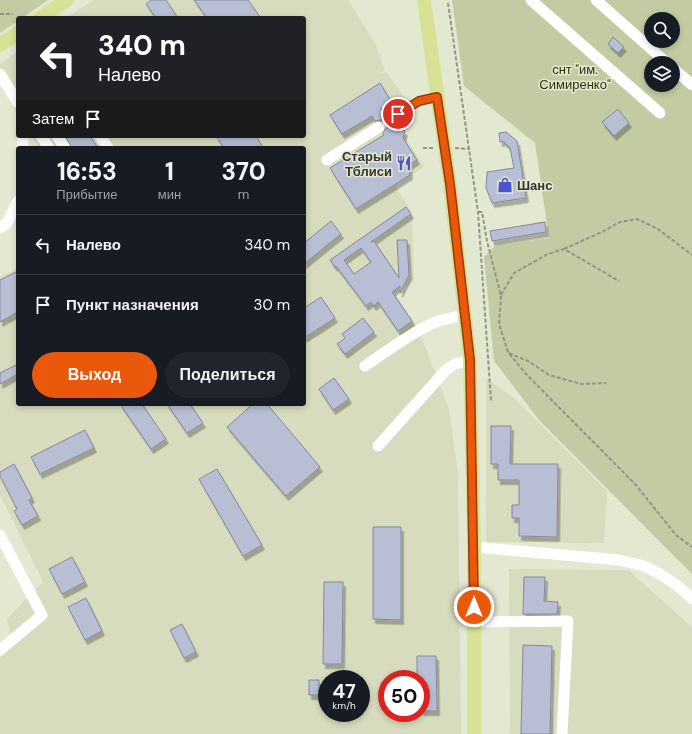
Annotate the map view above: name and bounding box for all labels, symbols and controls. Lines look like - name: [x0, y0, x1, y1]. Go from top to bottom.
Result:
- map controls: [644, 12, 680, 92]
- button: search: [644, 12, 680, 48]
- text: 340 m: [98, 27, 186, 64]
- icon: left: [32, 32, 84, 84]
- button: layers: [644, 56, 680, 92]
- park label: снт "им. Симиренко": [539, 61, 611, 93]
- text: Налево: [98, 63, 161, 87]
- pin: [381, 97, 415, 131]
- icon: arrive: [387, 103, 409, 125]
- icon: arrive: [82, 108, 104, 130]
- text: Затем: [32, 109, 74, 129]
- place label: Старый Тблиси: [342, 148, 392, 180]
- restaurant icon: Старый Тблиси: [395, 154, 413, 172]
- text: 16:53: [57, 156, 117, 187]
- text: 1: [165, 156, 174, 187]
- text: 370: [222, 156, 266, 187]
- shop icon: Шанс: [496, 176, 514, 194]
- place label: Шанс: [517, 177, 552, 194]
- text: Прибытие: [56, 186, 117, 203]
- text: мин: [158, 186, 181, 203]
- text: m: [238, 186, 249, 203]
- icon: left: [32, 234, 54, 256]
- text: Налево: [66, 235, 121, 255]
- text: 340 m: [244, 235, 290, 255]
- icon: arrive: [32, 294, 54, 316]
- text: Пункт назначения: [66, 295, 199, 315]
- text: 30 m: [254, 295, 290, 315]
- button: Выход: [32, 352, 157, 398]
- button: Поделиться: [165, 352, 290, 398]
- position arrow: [453, 586, 495, 628]
- speed limit sign: 50: [378, 670, 430, 722]
- text: 47: [332, 678, 356, 704]
- text: km/h: [332, 699, 356, 712]

